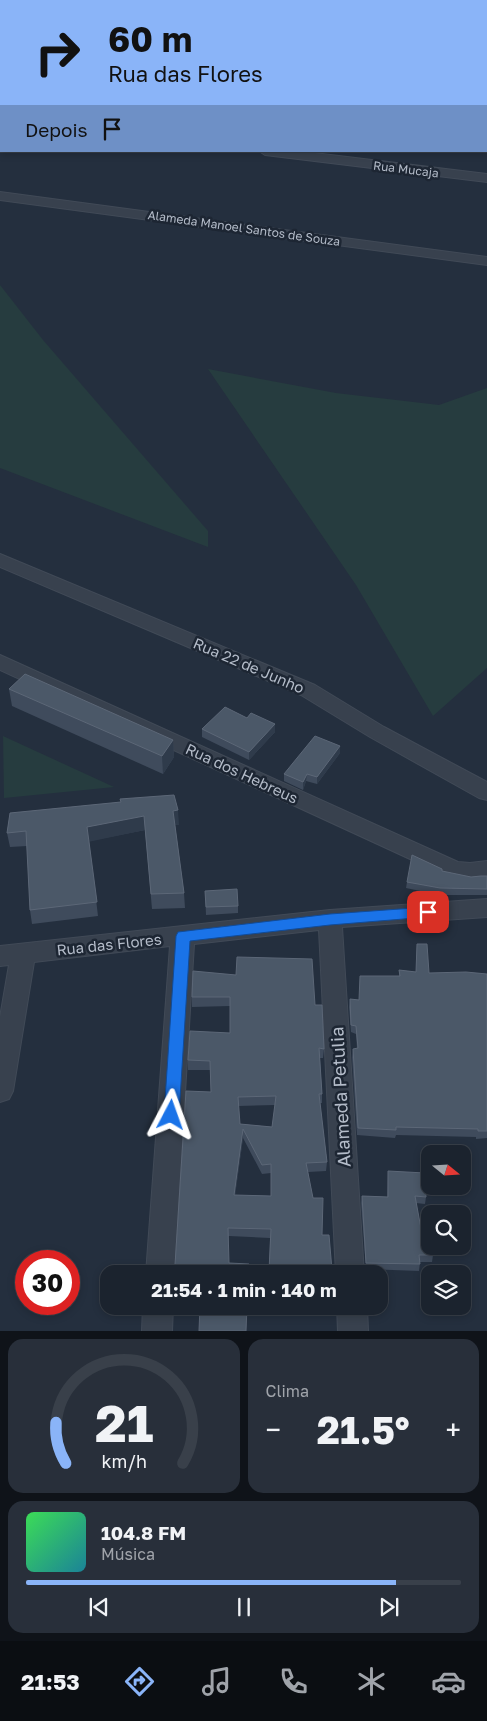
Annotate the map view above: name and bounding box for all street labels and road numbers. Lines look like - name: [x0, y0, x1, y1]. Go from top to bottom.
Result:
- street label: Rua Mucaja: [372, 158, 440, 180]
- street label: Alameda Manoel Santos de Souza: [147, 207, 341, 249]
- street label: Rua 22 de Junho: [191, 633, 307, 697]
- street label: Rua dos Hebreus: [183, 739, 301, 807]
- street label: Rua das Flores: [56, 930, 162, 958]
- street label: Alameda Petulia: [325, 1026, 355, 1168]

